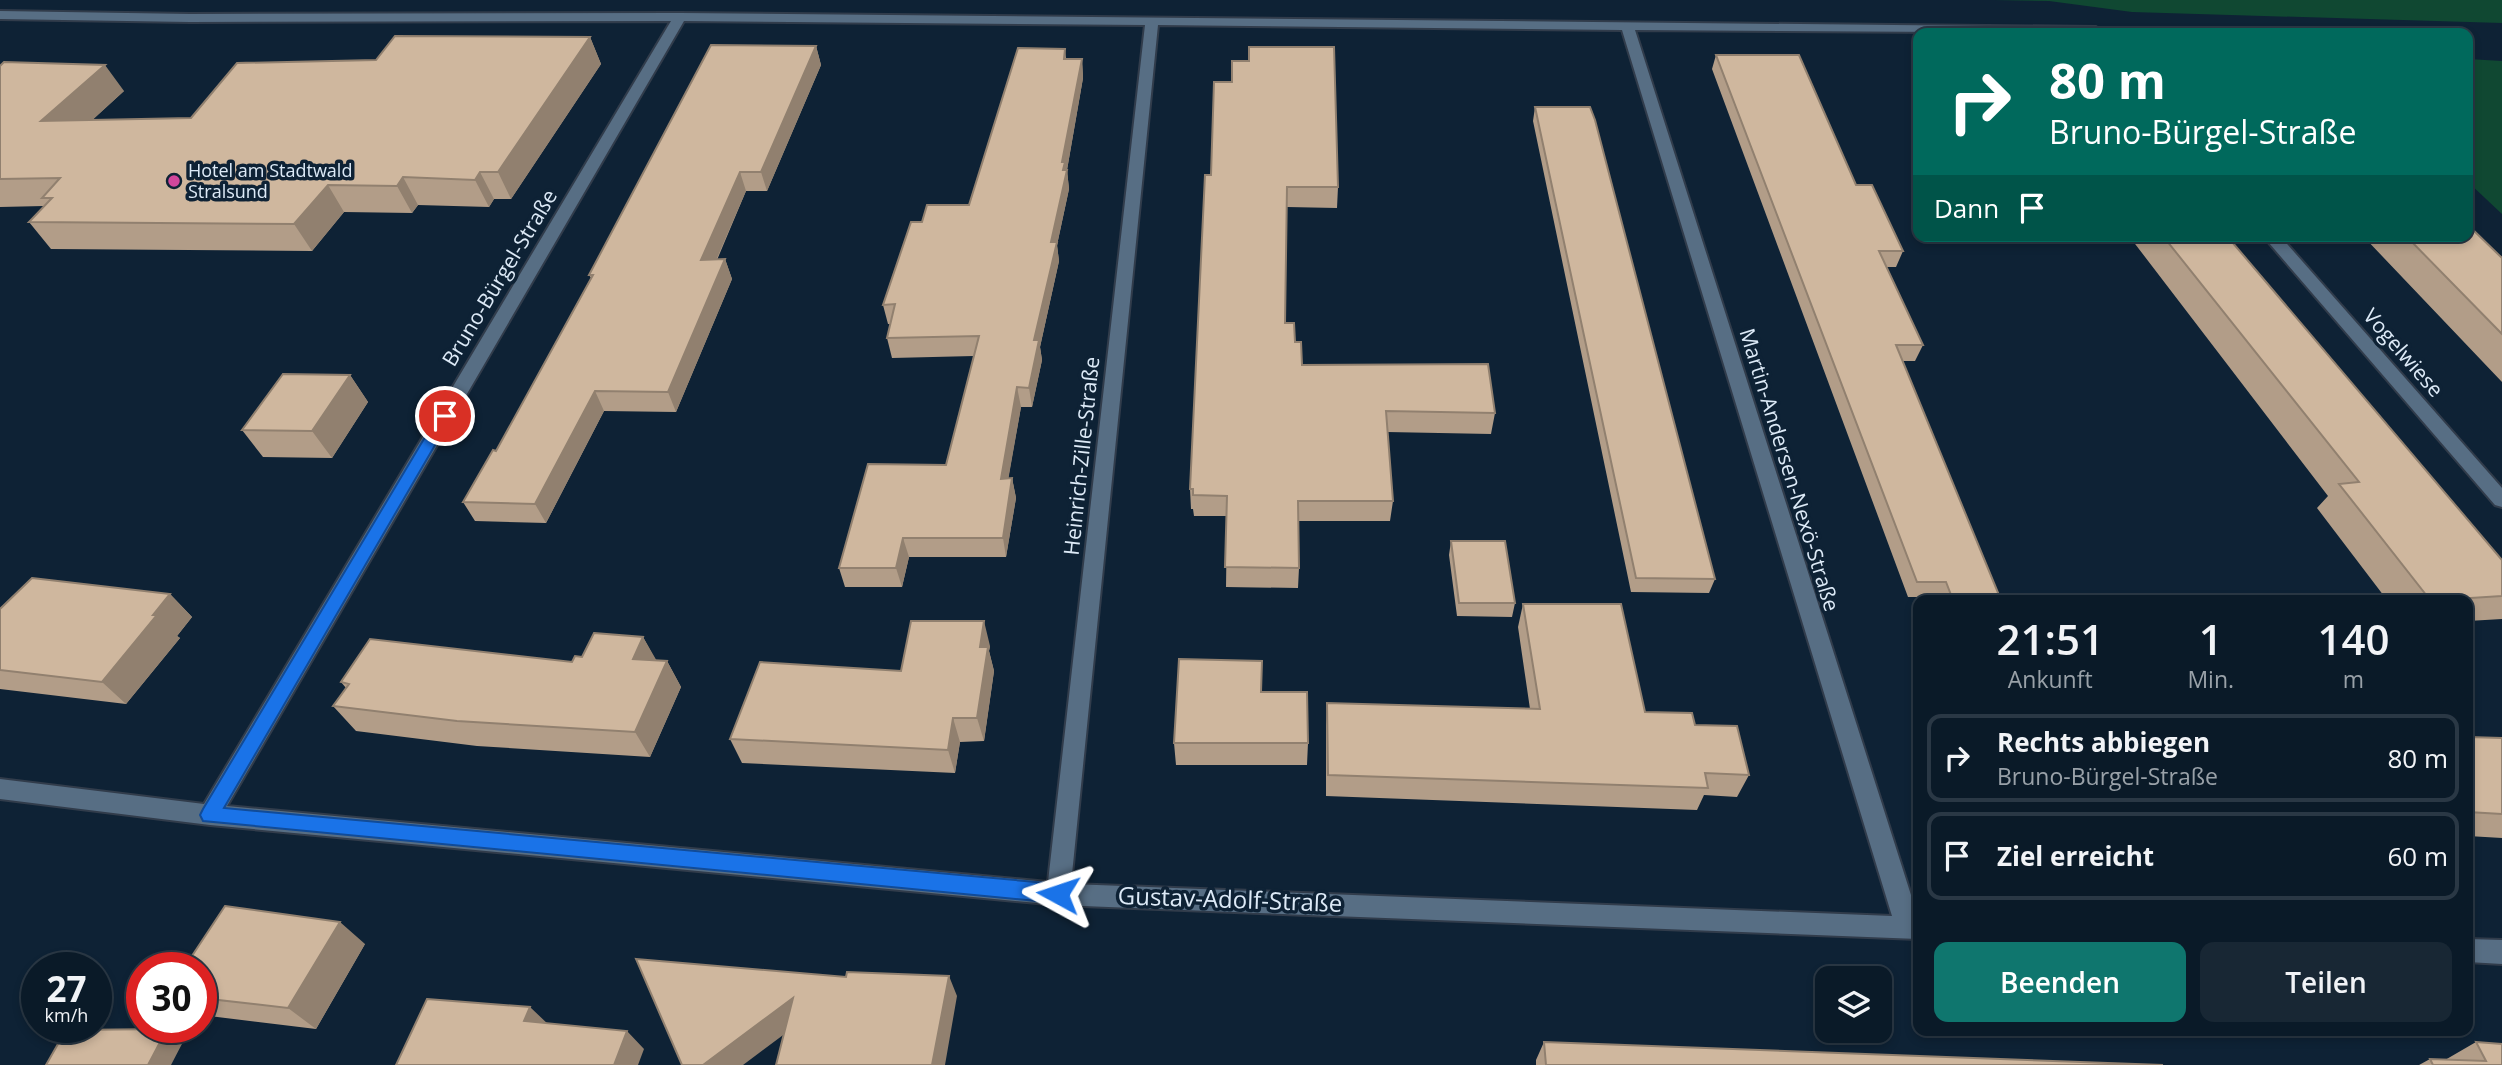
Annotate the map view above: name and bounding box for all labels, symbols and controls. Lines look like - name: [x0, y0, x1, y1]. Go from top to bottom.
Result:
- text: 80 m: [2049, 47, 2166, 113]
- icon: right: [1934, 56, 2025, 147]
- text: Bruno-Bürgel-Straße: [2049, 110, 2356, 153]
- place label: Hotel am Stadtwald Stralsund: [188, 158, 352, 203]
- marker: Hotel am Stadtwald Stralsund: [166, 173, 182, 189]
- street label: Bruno-Bürgel-Straße: [435, 184, 563, 371]
- icon: arrive: [2013, 189, 2051, 227]
- text: Dann: [1934, 190, 1999, 226]
- street label: Vogelwiese: [2357, 302, 2450, 403]
- street label: Martin-Andersen-Nexö-Straße: [1734, 325, 1846, 615]
- street label: Heinrich-Zille-Straße: [1057, 355, 1105, 557]
- pin: [415, 386, 475, 446]
- icon: arrive: [426, 397, 464, 435]
- text: 21:51: [1996, 610, 2104, 667]
- text: 1: [2199, 610, 2223, 667]
- text: 140: [2317, 610, 2390, 667]
- text: Ankunft: [2008, 663, 2093, 695]
- text: Min.: [2187, 663, 2234, 695]
- text: m: [2343, 663, 2364, 695]
- text: Rechts abbiegen: [1997, 724, 2210, 760]
- icon: right: [1938, 739, 1976, 777]
- text: 80 m: [2387, 740, 2448, 776]
- text: Bruno-Bürgel-Straße: [1997, 760, 2218, 792]
- icon: arrive: [1938, 837, 1976, 875]
- text: Ziel erreicht: [1997, 838, 2154, 874]
- text: 60 m: [2387, 838, 2448, 874]
- position arrow: [1021, 857, 1095, 931]
- street label: Gustav-Adolf-Straße: [1117, 878, 1343, 919]
- button: Beenden: [1934, 942, 2186, 1022]
- button: Teilen: [2200, 942, 2452, 1022]
- speed limit sign: 30: [126, 952, 217, 1043]
- text: 27: [46, 965, 87, 1012]
- map controls: [1815, 966, 1892, 1043]
- button: layers: [1815, 966, 1892, 1043]
- text: km/h: [45, 1003, 88, 1027]

